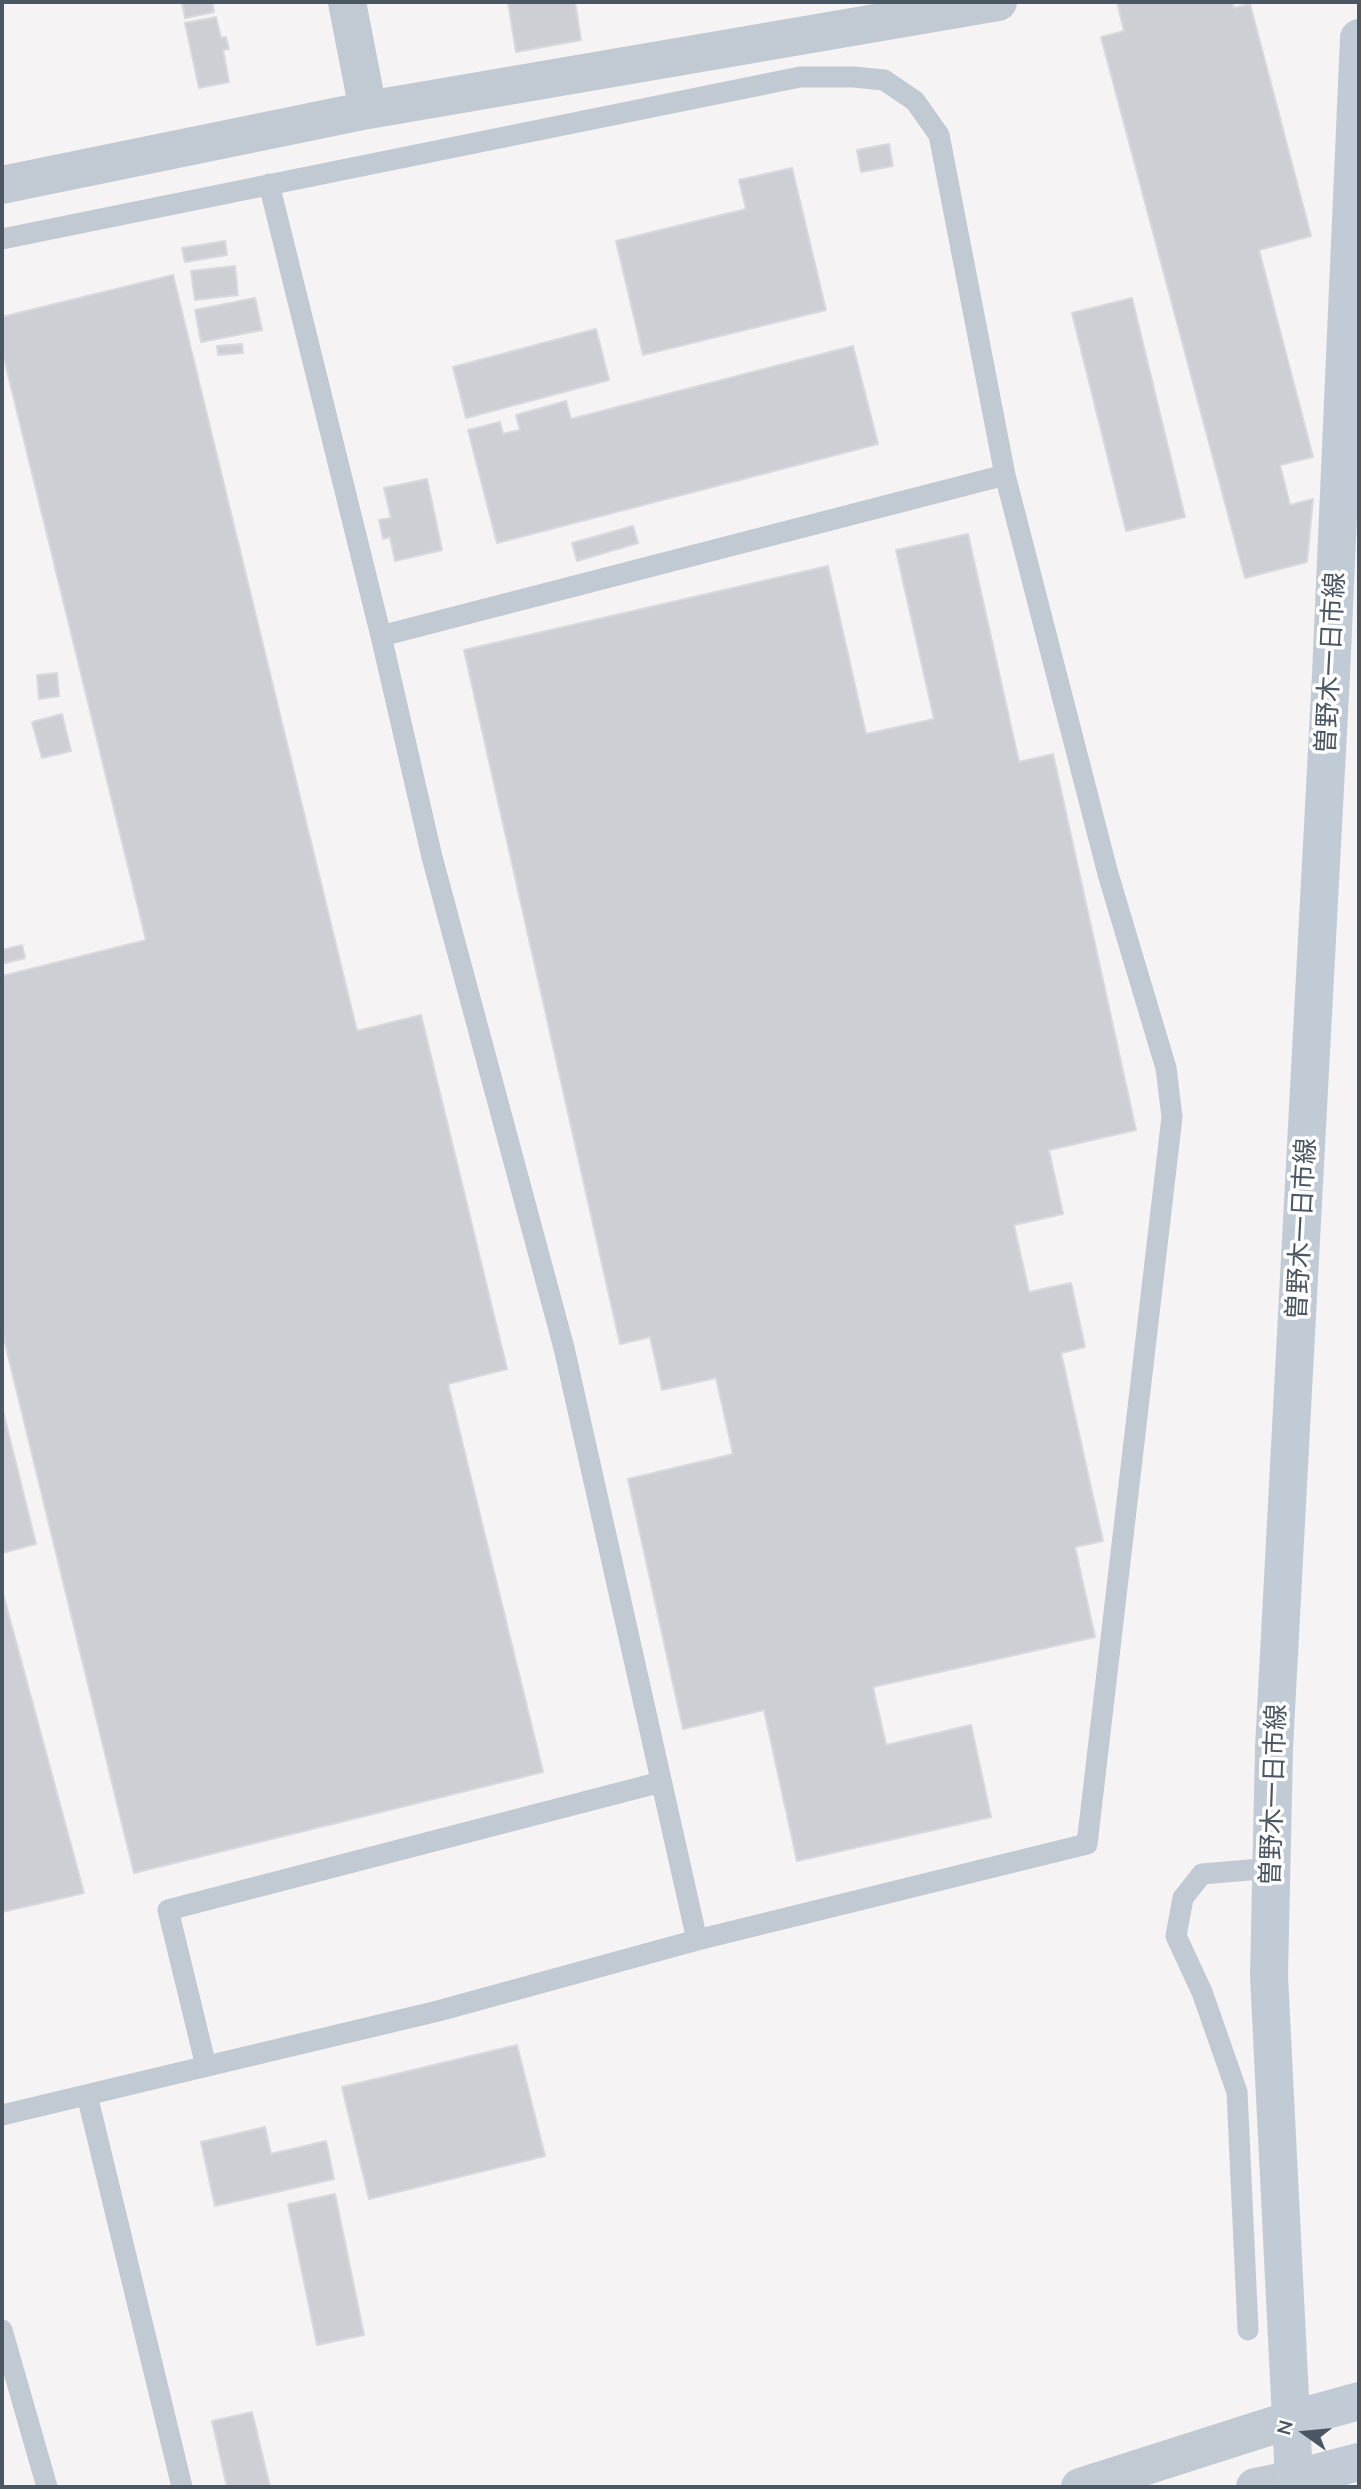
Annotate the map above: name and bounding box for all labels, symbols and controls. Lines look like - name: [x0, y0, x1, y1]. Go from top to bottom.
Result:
- street label: 曽野木一日市線: [1311, 571, 1351, 755]
- street label: 曽野木一日市線: [1282, 1137, 1322, 1321]
- street label: 曽野木一日市線: [1255, 1704, 1293, 1886]
- north arrow: [1270, 2398, 1340, 2468]
- text: N: [1271, 2418, 1298, 2438]

